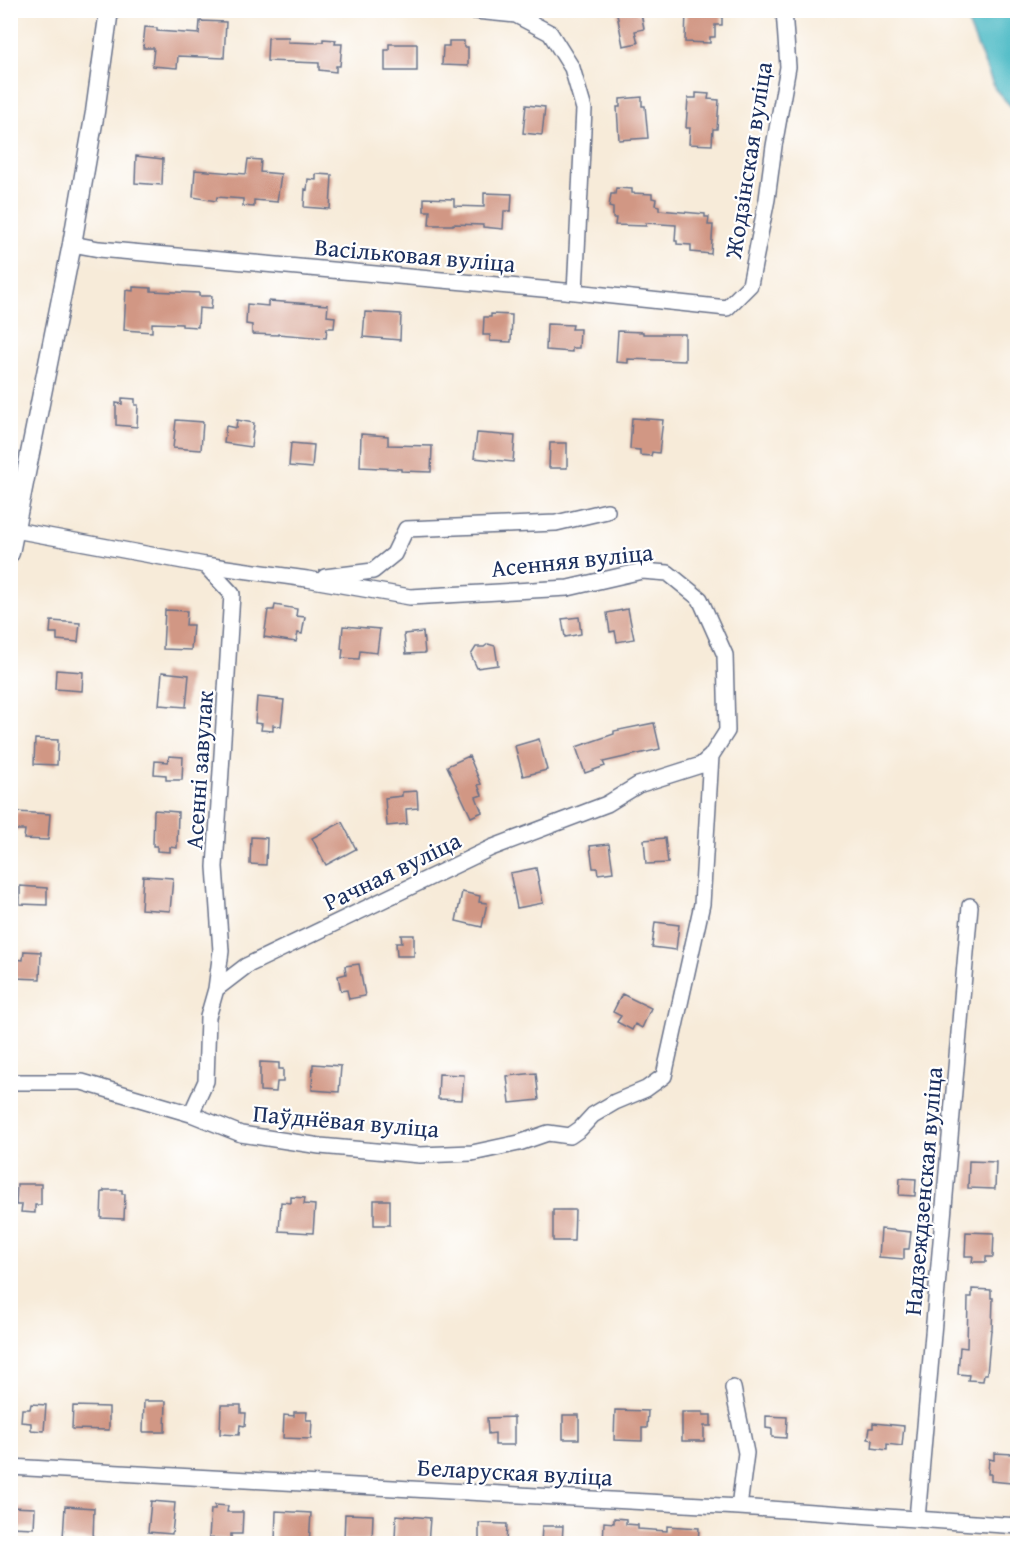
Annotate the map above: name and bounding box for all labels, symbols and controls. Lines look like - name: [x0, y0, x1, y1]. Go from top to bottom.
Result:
- street label: Жодзінская вуліца: [715, 59, 781, 262]
- street label: Васільковая вуліца: [313, 229, 517, 281]
- street label: Асенняя вуліца: [489, 534, 655, 586]
- street label: Асенні завулак: [176, 689, 222, 851]
- street label: Рачная вуліца: [317, 822, 467, 919]
- street label: Надзеждзенская вуліца: [895, 1065, 951, 1317]
- street label: Паўднёвая вуліца: [251, 1095, 441, 1147]
- street label: Беларуская вуліца: [416, 1449, 614, 1495]

